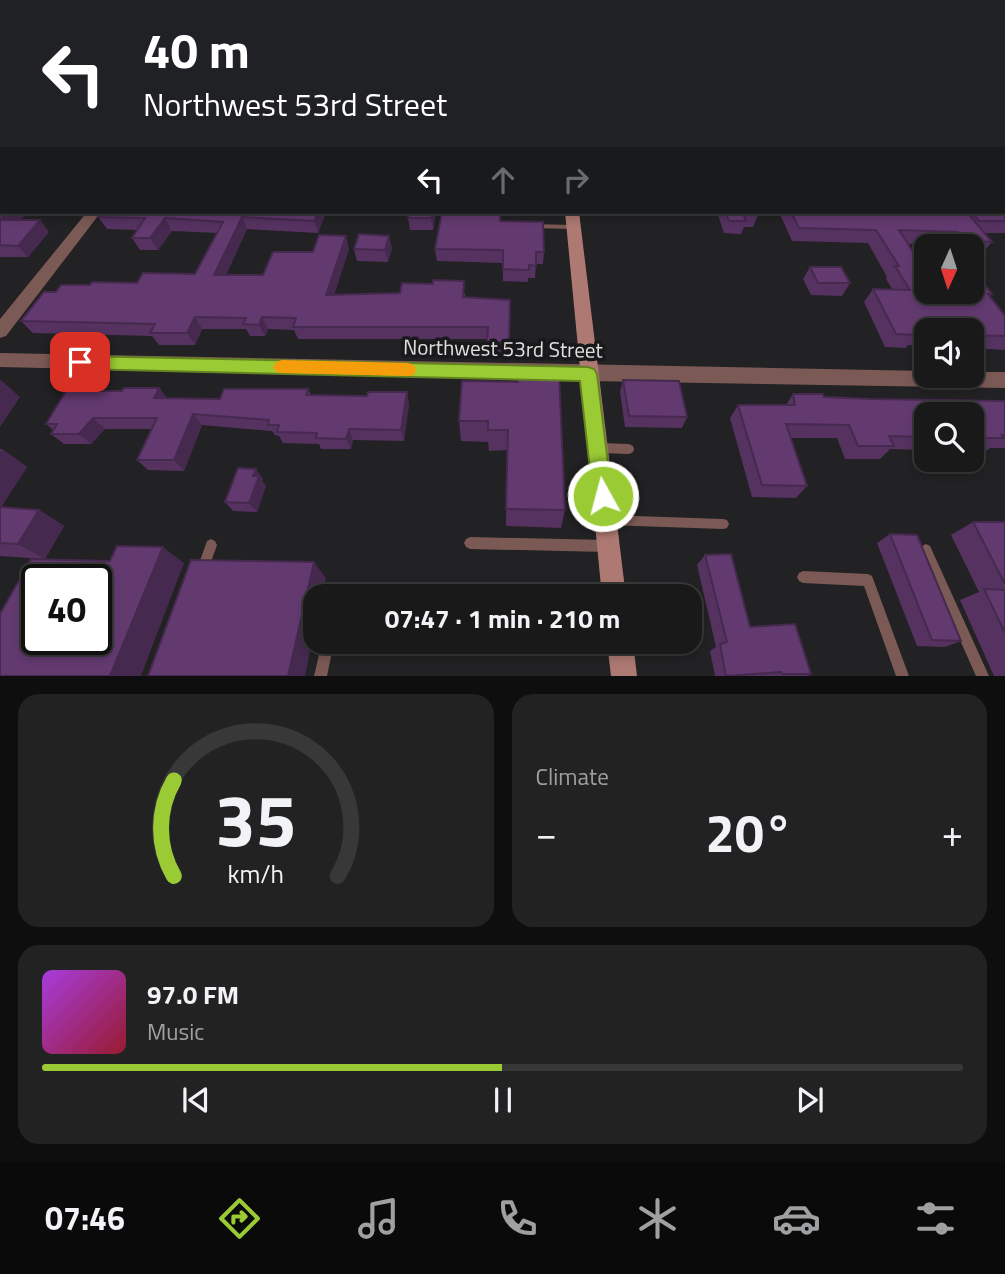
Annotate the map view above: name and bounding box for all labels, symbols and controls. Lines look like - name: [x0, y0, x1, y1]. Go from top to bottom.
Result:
- text: 40 m: [143, 12, 250, 87]
- icon: left: [28, 28, 119, 119]
- text: Northwest 53rd Street: [143, 80, 447, 128]
- icon: left: [411, 161, 449, 199]
- icon: ahead: [484, 161, 522, 199]
- icon: right: [557, 161, 595, 199]
- north arrow: [914, 234, 984, 304]
- map controls: [914, 234, 984, 472]
- button: sound: [914, 318, 984, 388]
- street label: Northwest 53rd Street: [403, 330, 604, 366]
- pin: [50, 332, 110, 392]
- icon: arrive: [61, 343, 99, 381]
- button: search: [914, 402, 984, 472]
- position arrow: [566, 459, 640, 533]
- speed limit sign: 40: [21, 564, 112, 655]
- text: 07:47 · 1 min · 210 m: [385, 599, 620, 638]
- text: Climate: [536, 759, 609, 794]
- text: 35: [215, 765, 297, 875]
- text: 20°: [706, 793, 793, 872]
- text: −: [536, 804, 557, 862]
- text: +: [942, 804, 963, 862]
- text: km/h: [227, 855, 284, 893]
- text: 97.0 FM: [147, 975, 239, 1014]
- text: Music: [147, 1014, 204, 1049]
- icon: previous: [177, 1081, 215, 1119]
- icon: pause: [484, 1081, 522, 1119]
- icon: next: [791, 1081, 829, 1119]
- text: 07:46: [45, 1194, 125, 1242]
- icon: directions: [215, 1194, 264, 1243]
- icon: music: [354, 1194, 403, 1243]
- icon: phone: [493, 1194, 542, 1243]
- icon: climate: [633, 1194, 682, 1243]
- icon: car: [772, 1194, 821, 1243]
- icon: filters: [911, 1194, 960, 1243]

